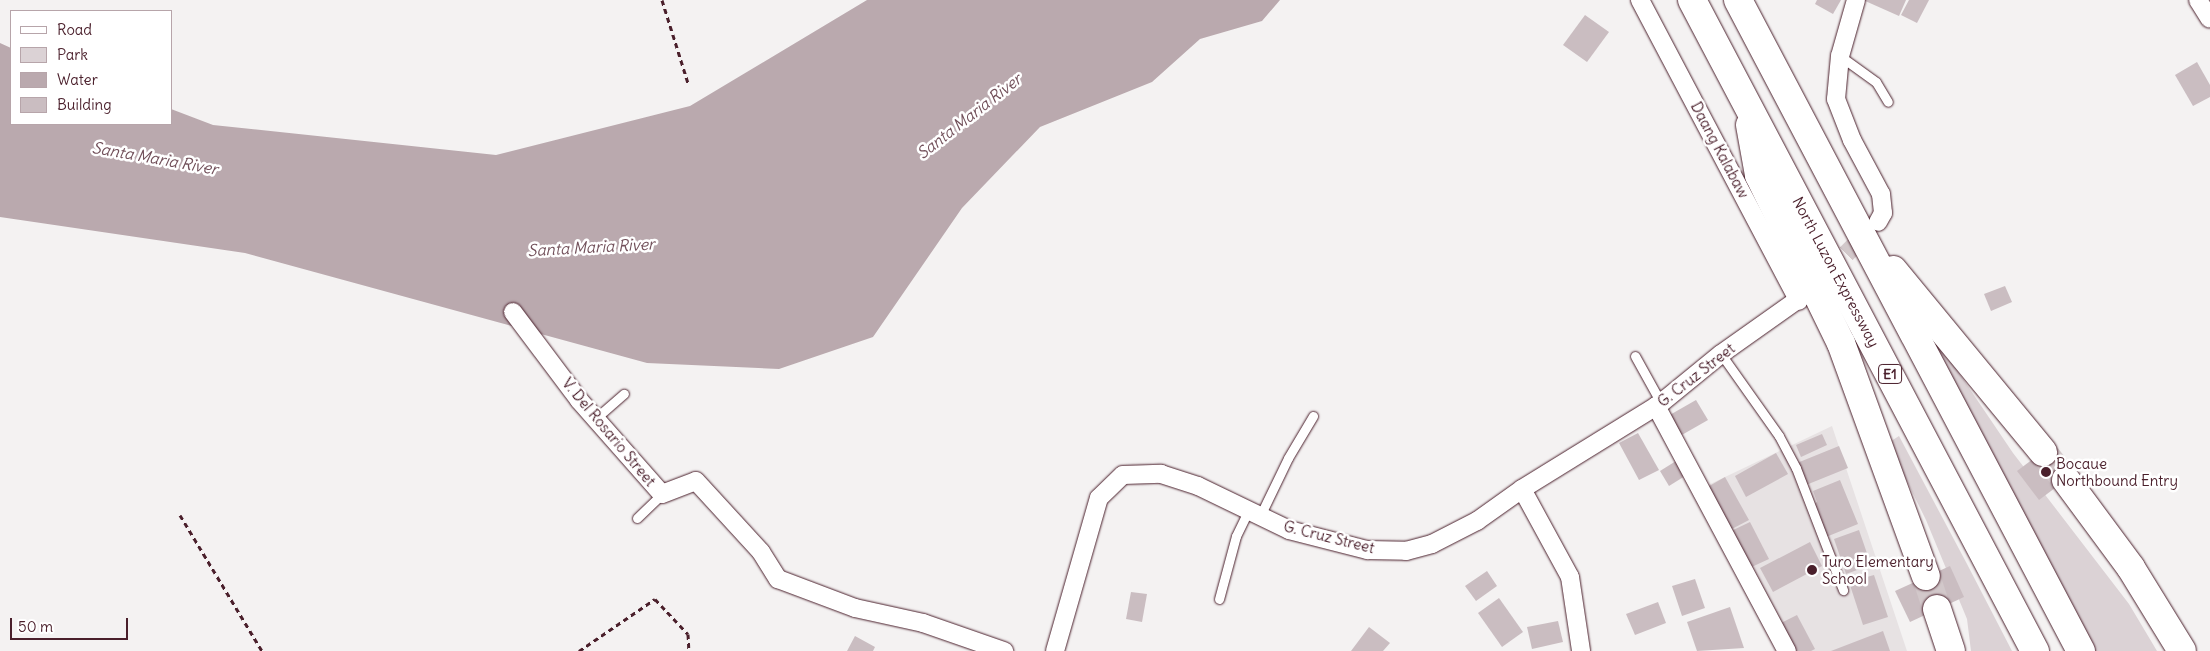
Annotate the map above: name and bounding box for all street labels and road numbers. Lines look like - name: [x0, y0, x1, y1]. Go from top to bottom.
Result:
- street label: Daang Kalabaw: [1687, 99, 1753, 201]
- street label: North Luzon Expressway: [1789, 194, 1883, 350]
- street label: G. Cruz Street: [1654, 339, 1738, 411]
- road number: E1: [1878, 362, 1902, 386]
- street label: V. Del Rosario Street: [558, 374, 660, 490]
- street label: G. Cruz Street: [1282, 517, 1376, 557]

